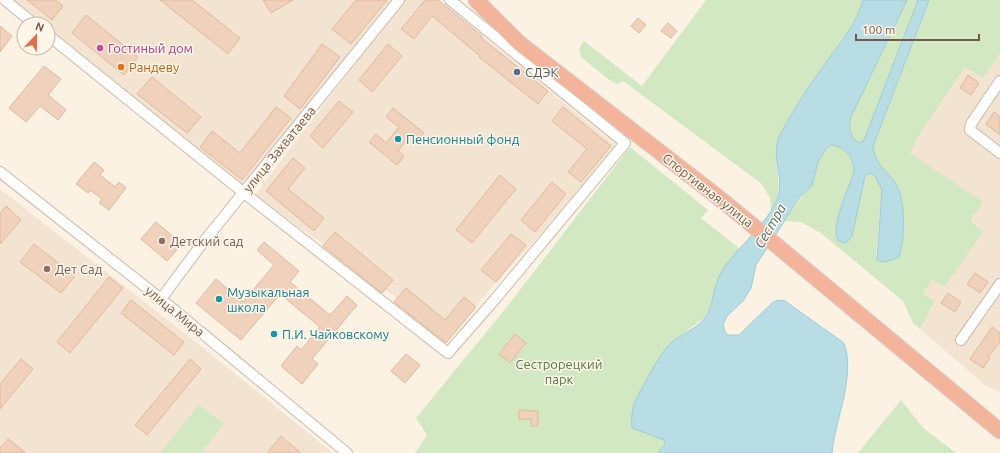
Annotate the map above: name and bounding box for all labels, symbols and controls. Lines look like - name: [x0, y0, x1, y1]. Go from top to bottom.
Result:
- north arrow: [16, 16, 56, 56]
- scale bar: [856, 16, 979, 42]
- text: N: [34, 20, 46, 34]
- text: 100 m: [862, 23, 895, 36]
- place label: Гостиный дом: [108, 41, 193, 55]
- marker: Гостиный дом: [95, 43, 105, 53]
- place label: Рандеву: [129, 60, 179, 74]
- marker: Рандеву: [116, 62, 126, 72]
- place label: СДЭК: [525, 65, 558, 79]
- marker: СДЭК: [512, 67, 522, 77]
- street label: улица Захватаева: [240, 103, 318, 195]
- place label: Пенсионный фонд: [406, 132, 520, 146]
- marker: Пенсионный фонд: [393, 134, 403, 144]
- street label: Спортивная улица: [660, 150, 756, 230]
- water label: Сестра: [751, 201, 789, 251]
- place label: Детский сад: [170, 234, 244, 248]
- marker: Детский сад: [157, 236, 167, 246]
- place label: Дет Сад: [55, 262, 103, 276]
- marker: Дет Сад: [42, 264, 52, 274]
- street label: улица Мира: [143, 283, 207, 339]
- place label: Музыкальная школа: [227, 285, 309, 314]
- marker: Музыкальная школа: [214, 294, 224, 304]
- place label: П.И. Чайковскому: [282, 327, 389, 341]
- marker: П.И. Чайковскому: [269, 329, 279, 339]
- park label: Сестрорецкий парк: [516, 357, 602, 386]

